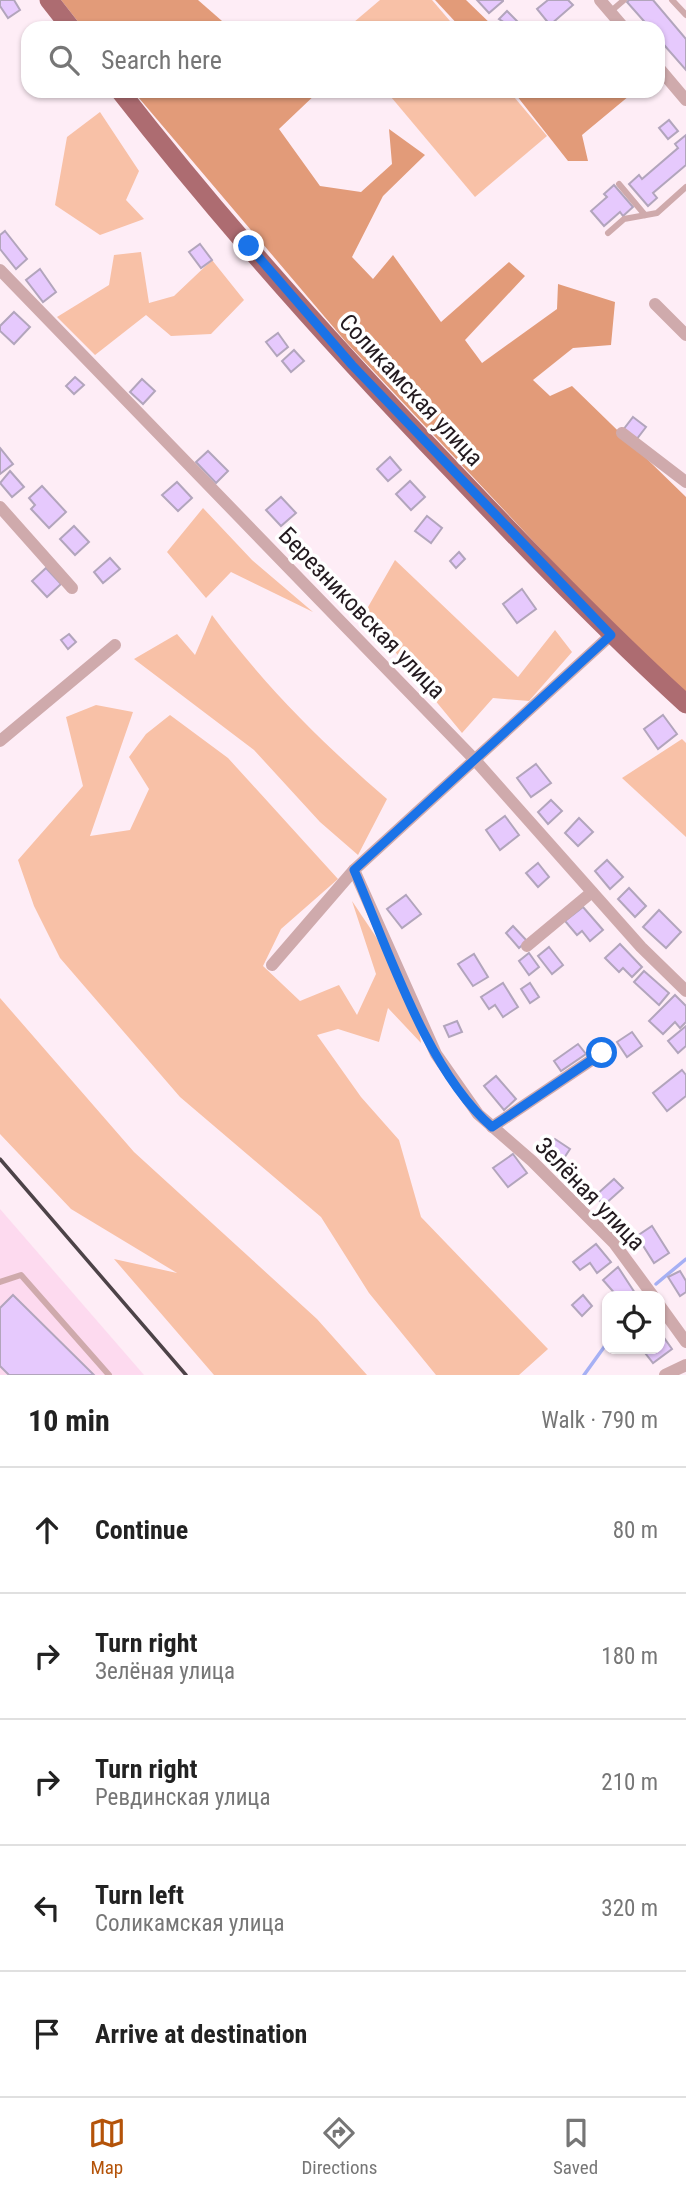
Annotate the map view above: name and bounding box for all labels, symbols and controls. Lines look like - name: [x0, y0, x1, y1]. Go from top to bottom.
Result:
- search box: [21, 21, 665, 98]
- icon: search: [45, 41, 83, 79]
- text: Search here: [101, 45, 222, 75]
- route end: [233, 230, 264, 261]
- street label: Соликамская улица: [333, 308, 489, 472]
- street label: Березниковская улица: [273, 521, 451, 705]
- route start: [586, 1037, 617, 1068]
- street label: Зелёная улица: [529, 1132, 651, 1256]
- map controls: [602, 1291, 665, 1354]
- button: locate: [602, 1291, 665, 1354]
- text: 10 min: [28, 1403, 110, 1438]
- text: Walk · 790 m: [541, 1407, 658, 1434]
- icon: ahead: [28, 1511, 66, 1549]
- text: Continue: [95, 1515, 188, 1545]
- text: 80 m: [613, 1517, 658, 1544]
- text: Turn right: [95, 1628, 197, 1658]
- icon: right: [28, 1637, 66, 1675]
- text: 180 m: [601, 1643, 658, 1670]
- text: Зелёная улица: [95, 1658, 235, 1685]
- text: Turn right: [95, 1754, 197, 1784]
- icon: right: [28, 1763, 66, 1801]
- text: 210 m: [601, 1769, 658, 1796]
- text: Ревдинская улица: [95, 1784, 270, 1811]
- text: Turn left: [95, 1880, 184, 1910]
- icon: left: [28, 1889, 66, 1927]
- text: 320 m: [601, 1895, 658, 1922]
- text: Соликамская улица: [95, 1910, 285, 1937]
- icon: arrive: [28, 2015, 66, 2053]
- text: Arrive at destination: [95, 2019, 307, 2049]
- tab: Map: [88, 2114, 126, 2179]
- tab: Directions: [301, 2114, 377, 2179]
- tab: Saved: [553, 2114, 598, 2179]

